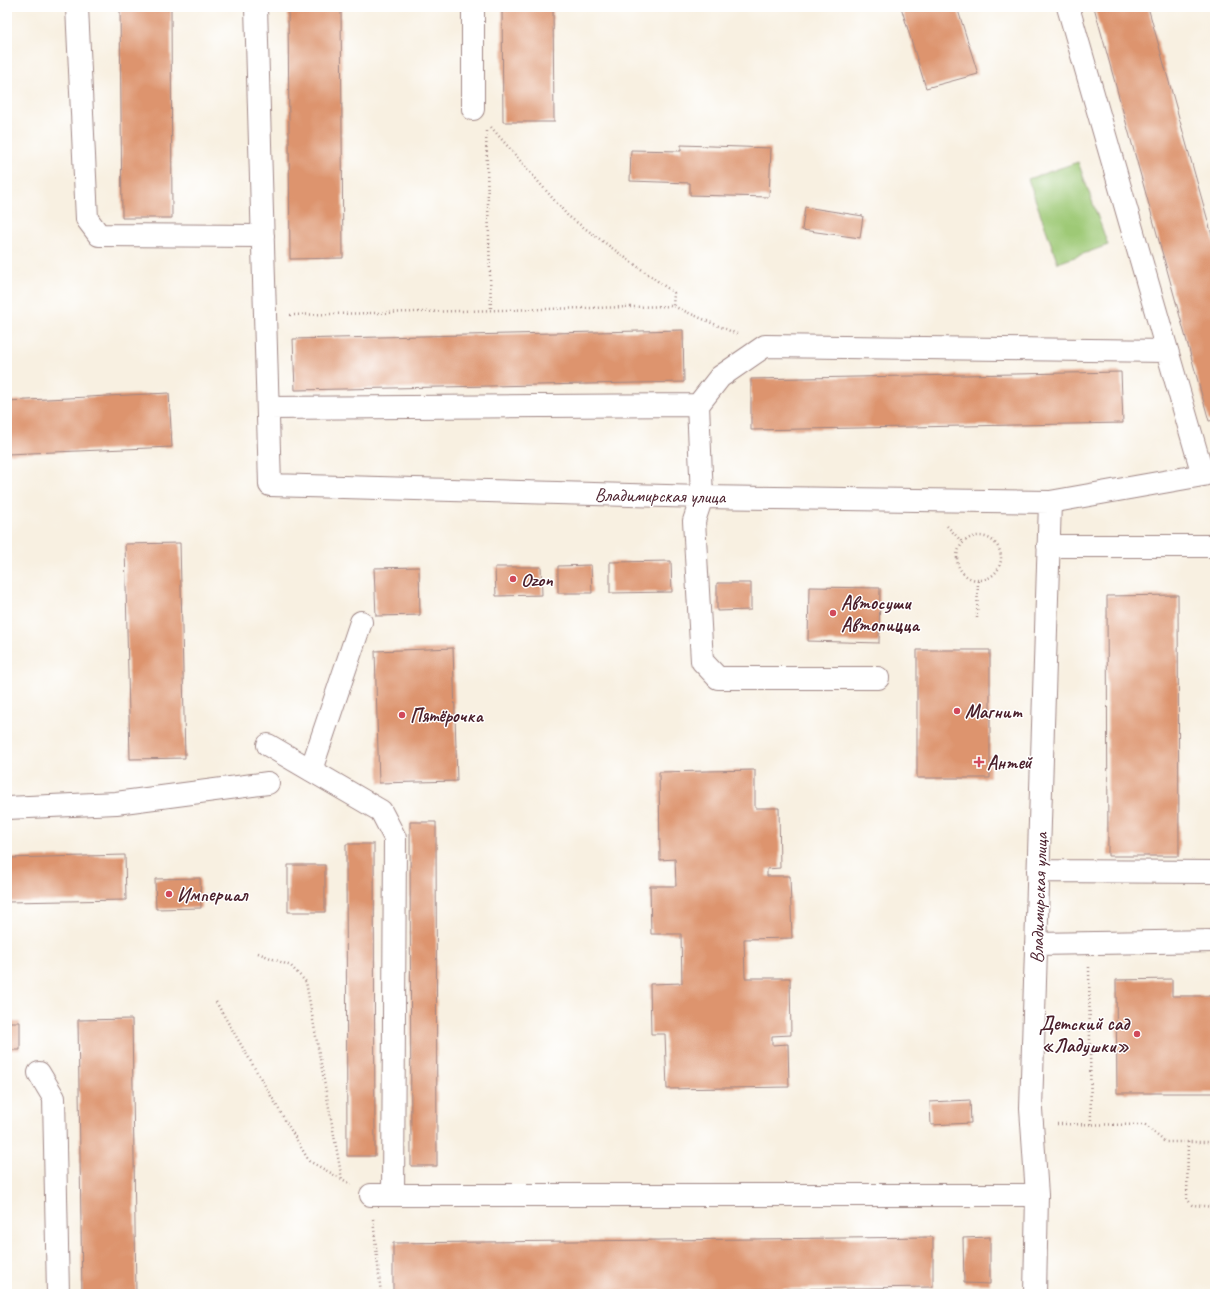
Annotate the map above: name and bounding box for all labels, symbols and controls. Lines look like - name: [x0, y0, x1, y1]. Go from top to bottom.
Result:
- street label: Владимирская улица: [594, 483, 727, 509]
- place label: Ozon: [521, 568, 553, 592]
- marker: Ozon: [508, 574, 518, 584]
- place label: Автосуши Автопицца: [841, 591, 920, 637]
- marker: Автосуши Автопицца: [828, 608, 838, 618]
- place label: Магнит: [965, 700, 1023, 724]
- place label: Пятёрочка: [410, 704, 484, 728]
- marker: Магнит: [952, 706, 962, 716]
- marker: Пятёрочка: [397, 710, 407, 720]
- place label: Антей: [987, 751, 1034, 775]
- marker: Антей: [974, 757, 984, 767]
- street label: Владимирская улица: [1025, 831, 1053, 964]
- place label: Империал: [177, 883, 249, 907]
- marker: Империал: [164, 889, 174, 899]
- place label: Детский сад «Ладушки»: [1039, 1012, 1131, 1058]
- marker: Детский сад «Ладушки»: [1132, 1029, 1142, 1039]

